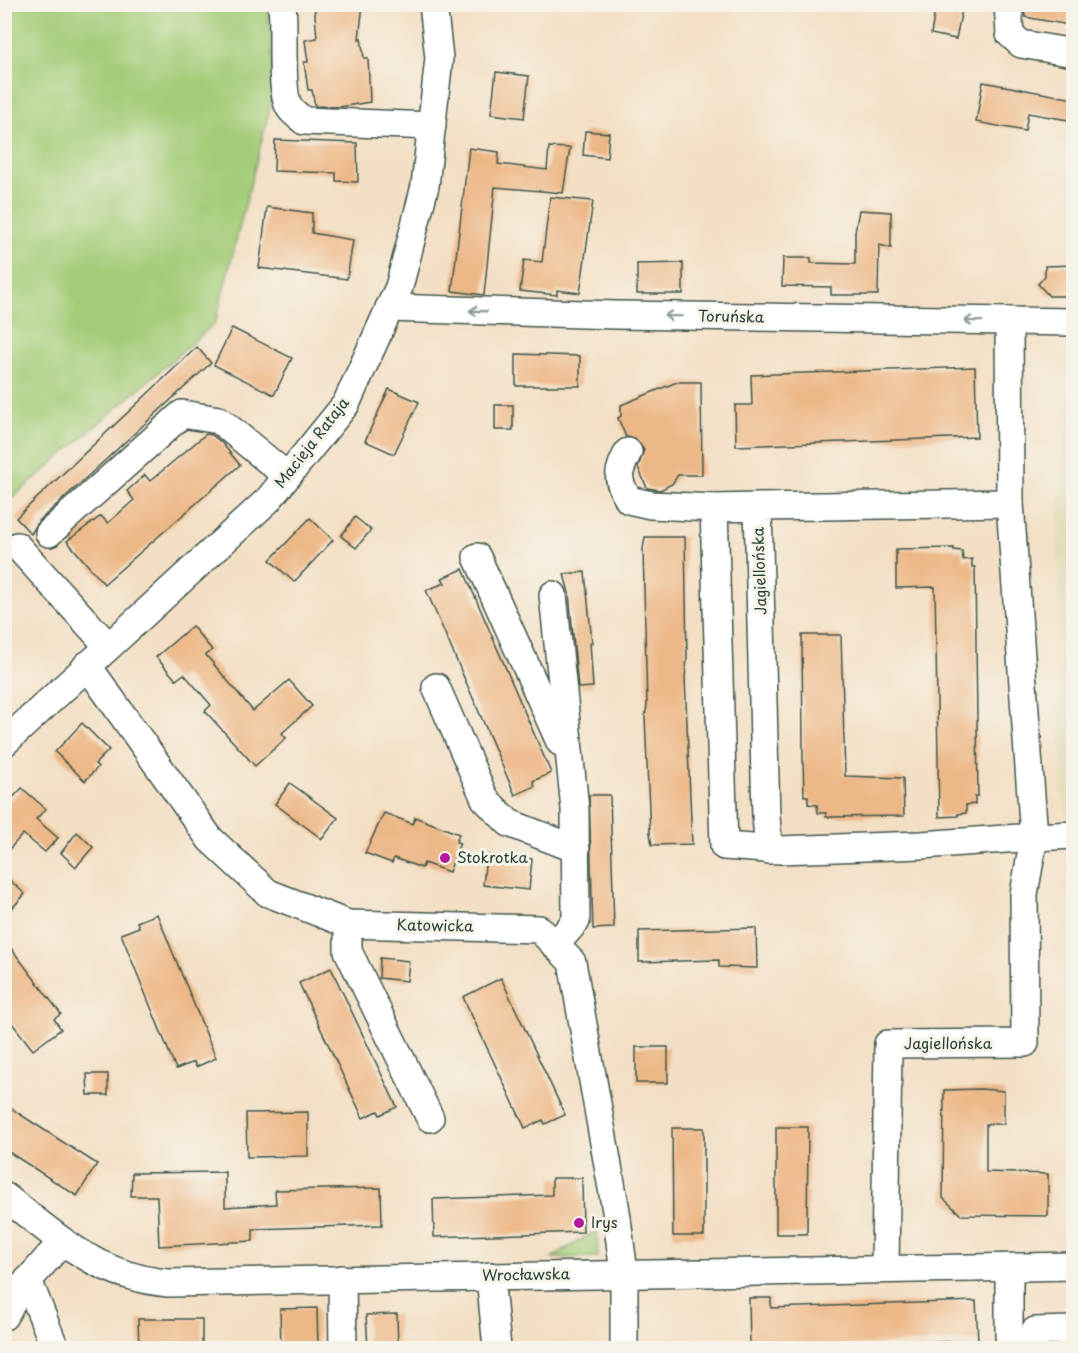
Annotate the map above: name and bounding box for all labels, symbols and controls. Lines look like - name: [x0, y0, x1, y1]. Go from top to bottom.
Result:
- street label: Toruńska: [698, 303, 765, 328]
- one-way arrow: [469, 305, 489, 317]
- one-way arrow: [664, 310, 684, 322]
- one-way arrow: [964, 315, 984, 327]
- street label: Macieja Rataja: [268, 391, 354, 492]
- street label: Jagiellońska: [745, 526, 772, 615]
- place label: Stokrotka: [457, 845, 529, 868]
- marker: Stokrotka: [438, 851, 452, 865]
- street label: Katowicka: [397, 912, 474, 937]
- street label: Jagiellońska: [904, 1031, 993, 1054]
- place label: Irys: [591, 1210, 618, 1233]
- marker: Irys: [572, 1216, 586, 1230]
- street label: Wrocławska: [482, 1261, 571, 1286]

